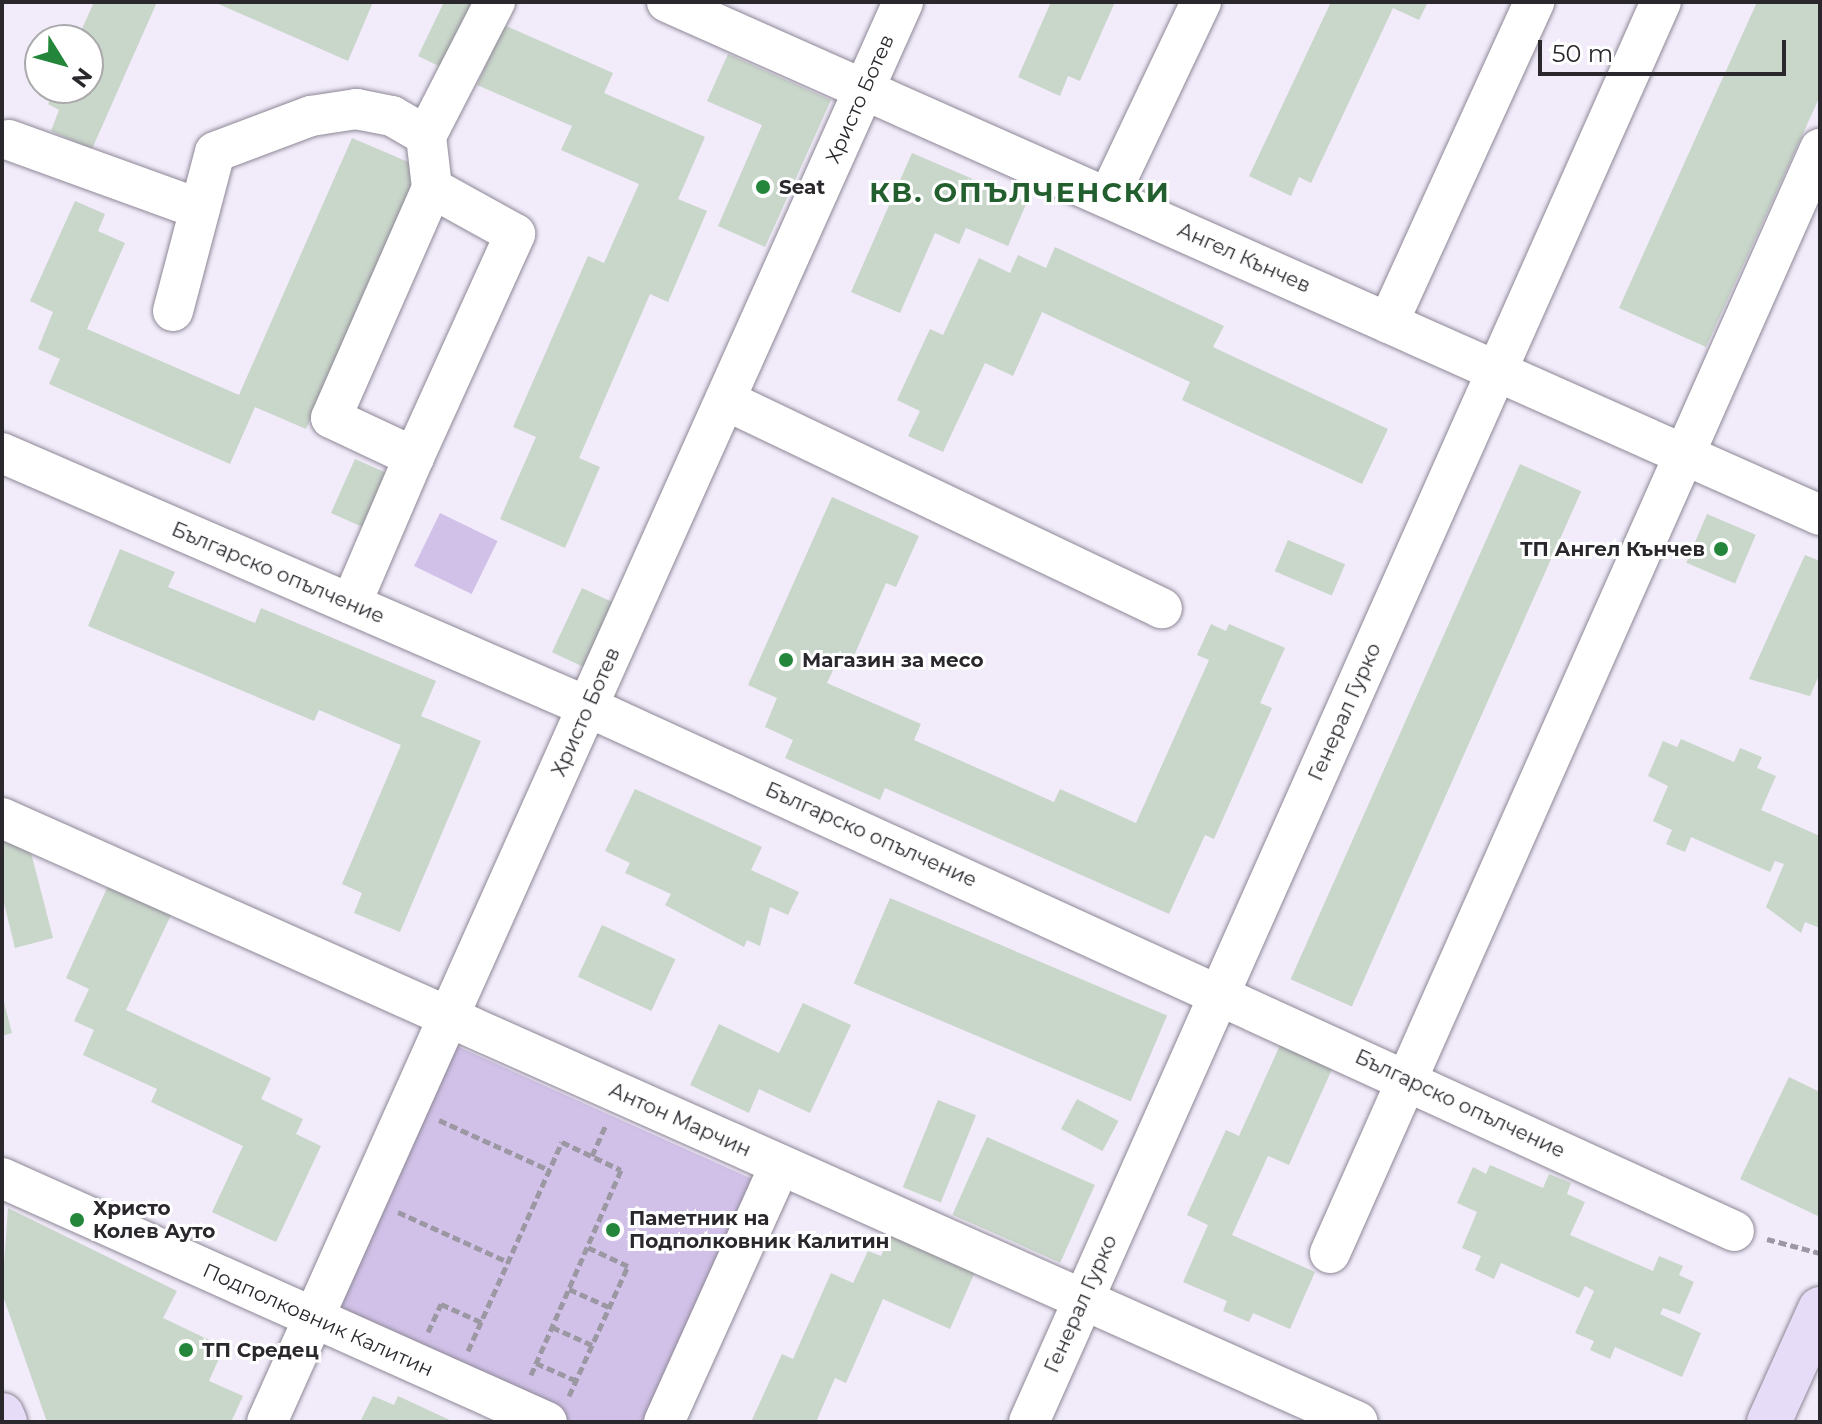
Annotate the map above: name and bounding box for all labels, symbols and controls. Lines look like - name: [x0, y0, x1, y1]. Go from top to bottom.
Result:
- north arrow: [24, 24, 104, 104]
- scale bar: [1542, 24, 1790, 74]
- street label: Христо Ботев: [821, 31, 899, 167]
- text: 50 m: [1552, 39, 1613, 68]
- text: N: [66, 62, 98, 93]
- place label: Seat: [779, 175, 825, 199]
- district label: КВ. ОПЪЛЧЕНСКИ: [869, 175, 1171, 209]
- marker: Seat: [754, 178, 772, 196]
- street label: Ангел Кънчев: [1174, 218, 1314, 298]
- street label: Българско опълчение: [168, 517, 388, 629]
- place label: ТП Ангел Кънчев: [1520, 537, 1705, 561]
- marker: ТП Ангел Кънчев: [1712, 540, 1730, 558]
- street label: Генерал Гурко: [1304, 639, 1386, 785]
- street label: Христо Ботев: [547, 644, 625, 780]
- place label: Магазин за месо: [802, 648, 984, 672]
- marker: Магазин за месо: [777, 651, 795, 669]
- street label: Българско опълчение: [762, 777, 980, 893]
- street label: Българско опълчение: [1351, 1045, 1569, 1163]
- street label: Антон Марчин: [605, 1078, 755, 1162]
- place label: Христо Колев Ауто: [93, 1196, 215, 1243]
- place label: Паметник на Подполковник Калитин: [629, 1206, 889, 1253]
- marker: Христо Колев Ауто: [68, 1211, 86, 1229]
- marker: Паметник на Подполковник Калитин: [604, 1221, 622, 1239]
- street label: Генерал Гурко: [1040, 1231, 1122, 1377]
- street label: Подполковник Калитин: [199, 1258, 437, 1382]
- place label: ТП Средец: [202, 1338, 319, 1362]
- marker: ТП Средец: [177, 1341, 195, 1359]

